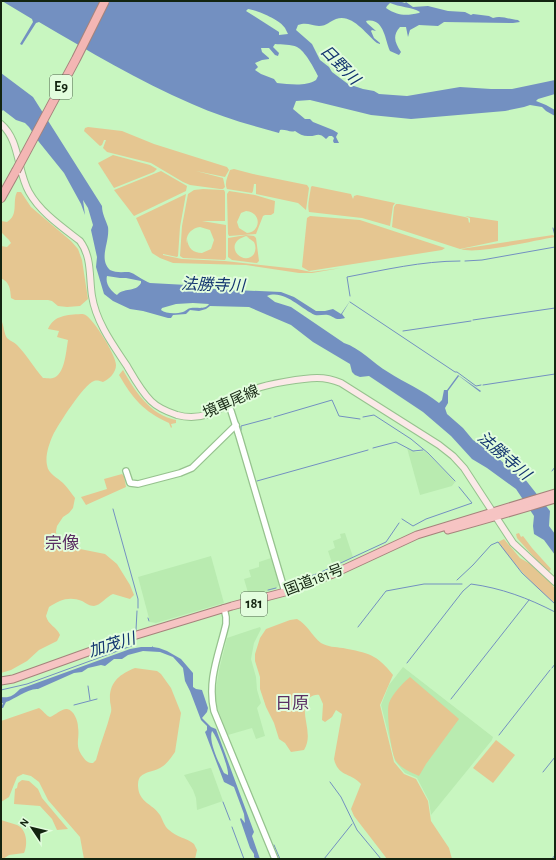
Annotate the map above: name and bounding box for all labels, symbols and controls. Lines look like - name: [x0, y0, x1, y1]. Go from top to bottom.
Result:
- water label: 日野川: [317, 42, 364, 89]
- road number: E9: [50, 75, 72, 99]
- water label: 法勝寺川: [181, 275, 247, 294]
- street label: 境車尾線: [200, 382, 261, 421]
- water label: 法勝寺川: [475, 428, 536, 484]
- district label: 宗像: [45, 533, 79, 552]
- street label: 国道181号: [282, 561, 346, 598]
- road number: 181: [241, 592, 267, 616]
- water label: 加茂川: [86, 629, 139, 660]
- district label: 日原: [275, 695, 309, 712]
- north arrow: [12, 808, 52, 848]
- text: N: [18, 816, 31, 829]

